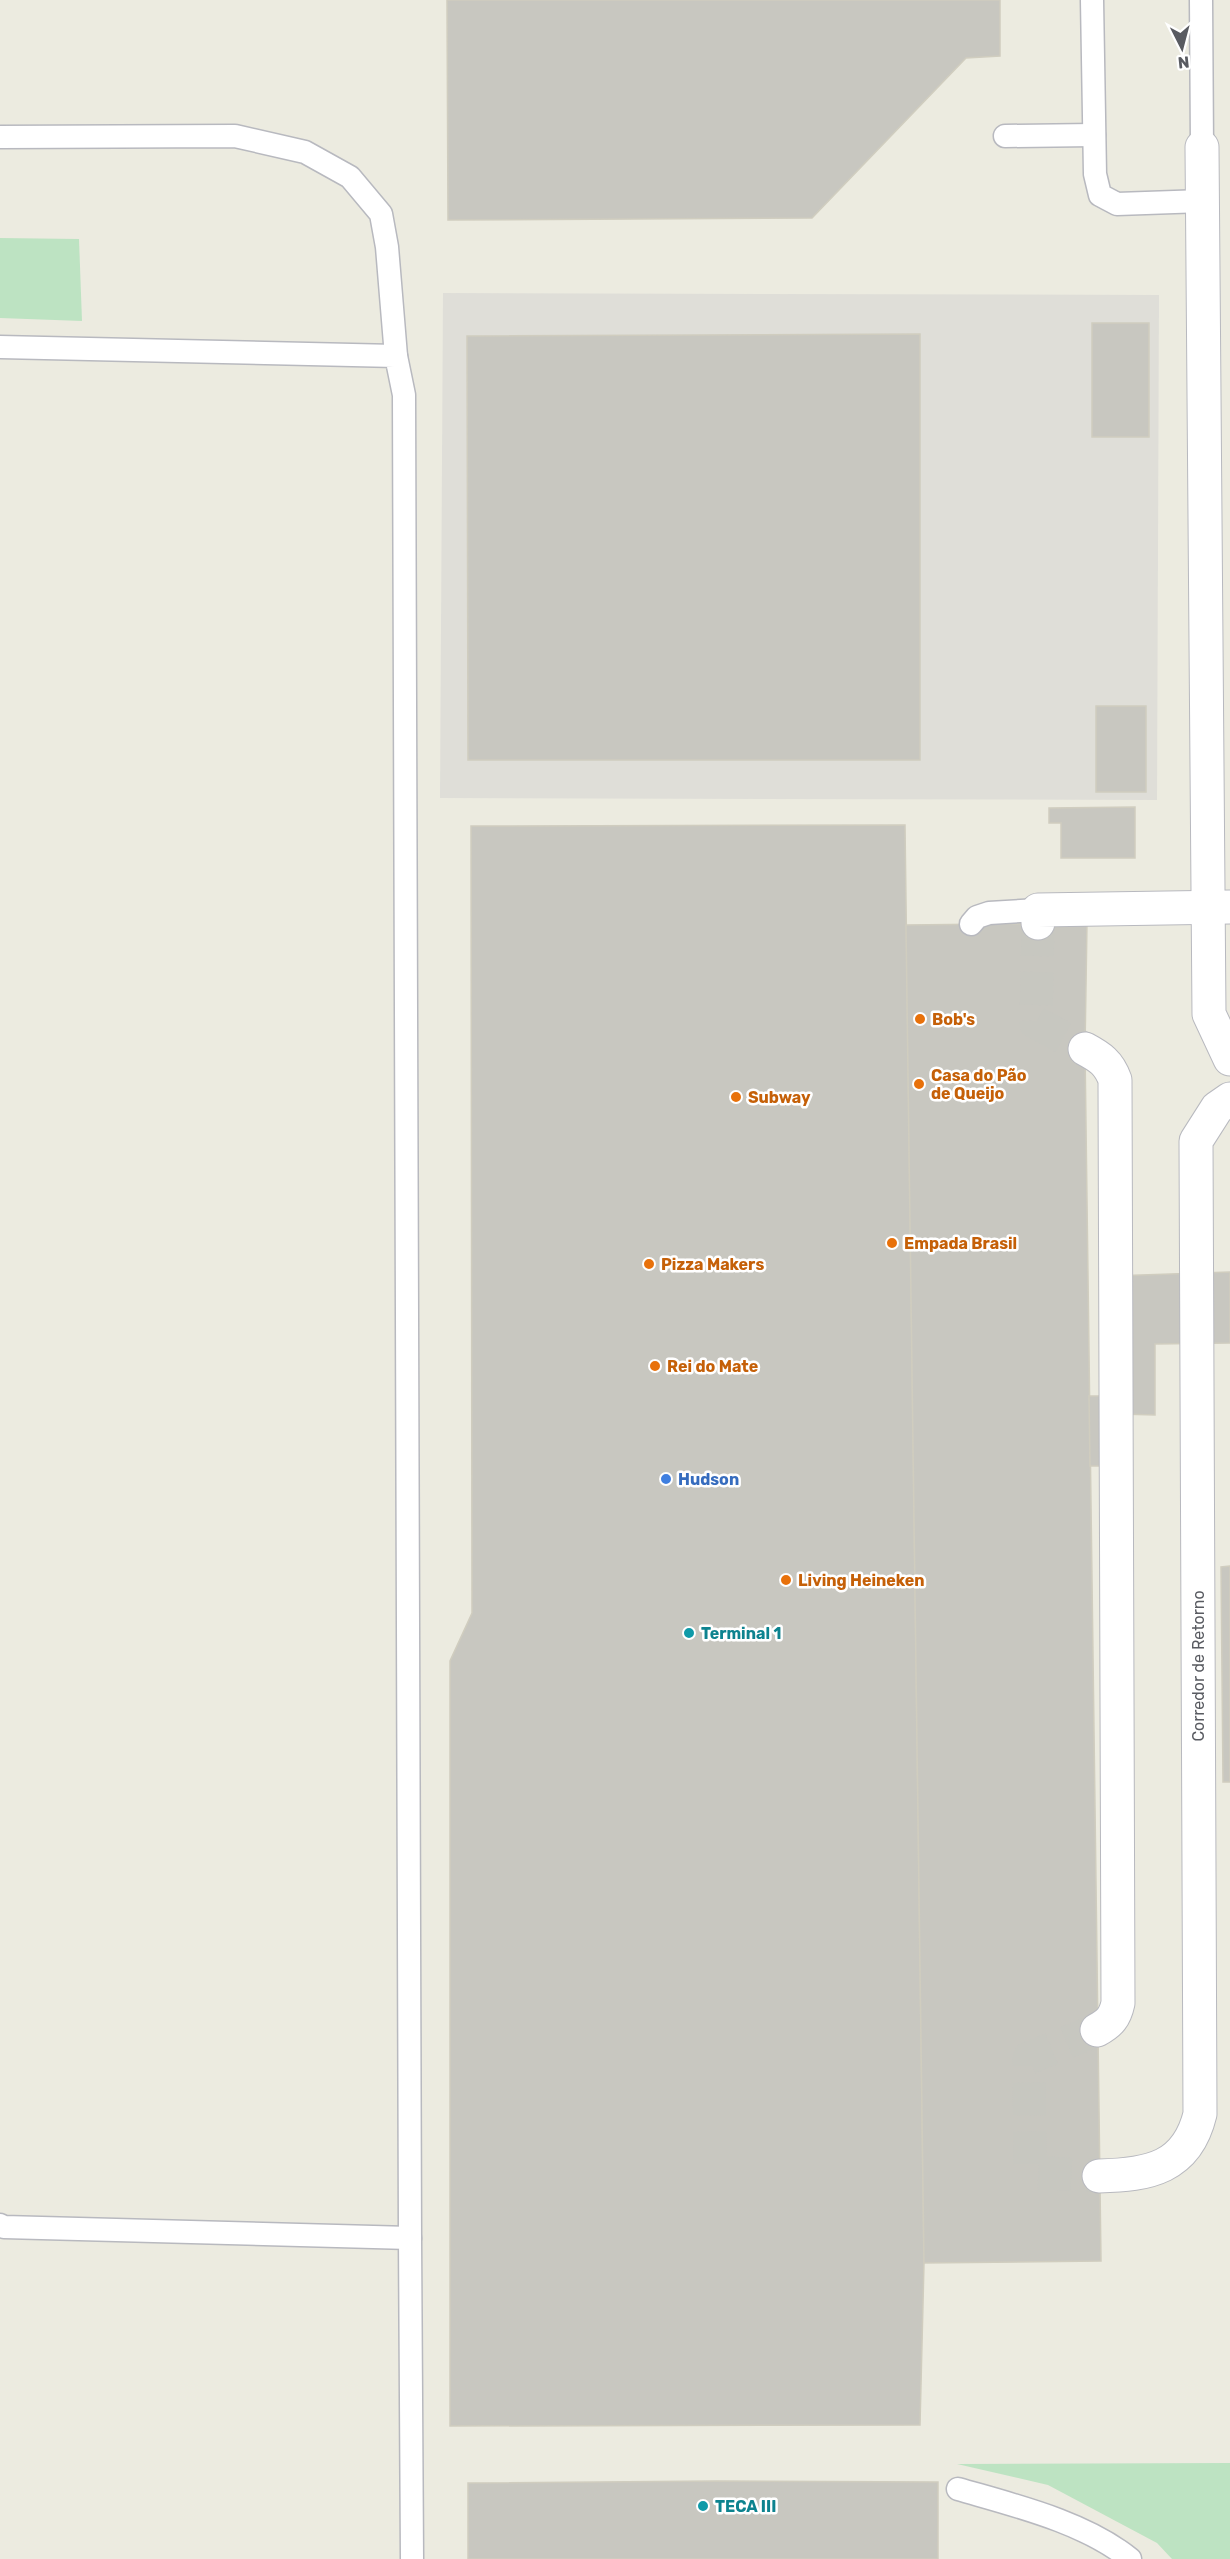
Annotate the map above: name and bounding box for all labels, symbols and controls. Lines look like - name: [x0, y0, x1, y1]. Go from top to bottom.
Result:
- north arrow: [1152, 18, 1212, 78]
- text: N: [1177, 52, 1190, 72]
- place label: Bob's: [932, 1010, 975, 1029]
- marker: Bob's: [913, 1012, 927, 1026]
- place label: Casa do Pão de Queijo: [931, 1066, 1027, 1103]
- marker: Casa do Pão de Queijo: [912, 1077, 926, 1091]
- place label: Subway: [748, 1088, 811, 1107]
- marker: Subway: [729, 1090, 743, 1104]
- place label: Empada Brasil: [904, 1234, 1017, 1253]
- marker: Empada Brasil: [885, 1236, 899, 1250]
- place label: Pizza Makers: [661, 1255, 764, 1274]
- marker: Pizza Makers: [642, 1257, 656, 1271]
- place label: Rei do Mate: [667, 1357, 758, 1376]
- marker: Rei do Mate: [648, 1359, 662, 1373]
- place label: Hudson: [678, 1470, 739, 1489]
- marker: Hudson: [659, 1472, 673, 1486]
- place label: Living Heineken: [798, 1571, 925, 1590]
- marker: Living Heineken: [779, 1573, 793, 1587]
- street label: Corredor de Retorno: [1189, 1590, 1208, 1742]
- place label: Terminal 1: [701, 1624, 781, 1643]
- marker: Terminal 1: [682, 1626, 696, 1640]
- place label: TECA III: [715, 2497, 776, 2516]
- marker: TECA III: [696, 2499, 710, 2513]

